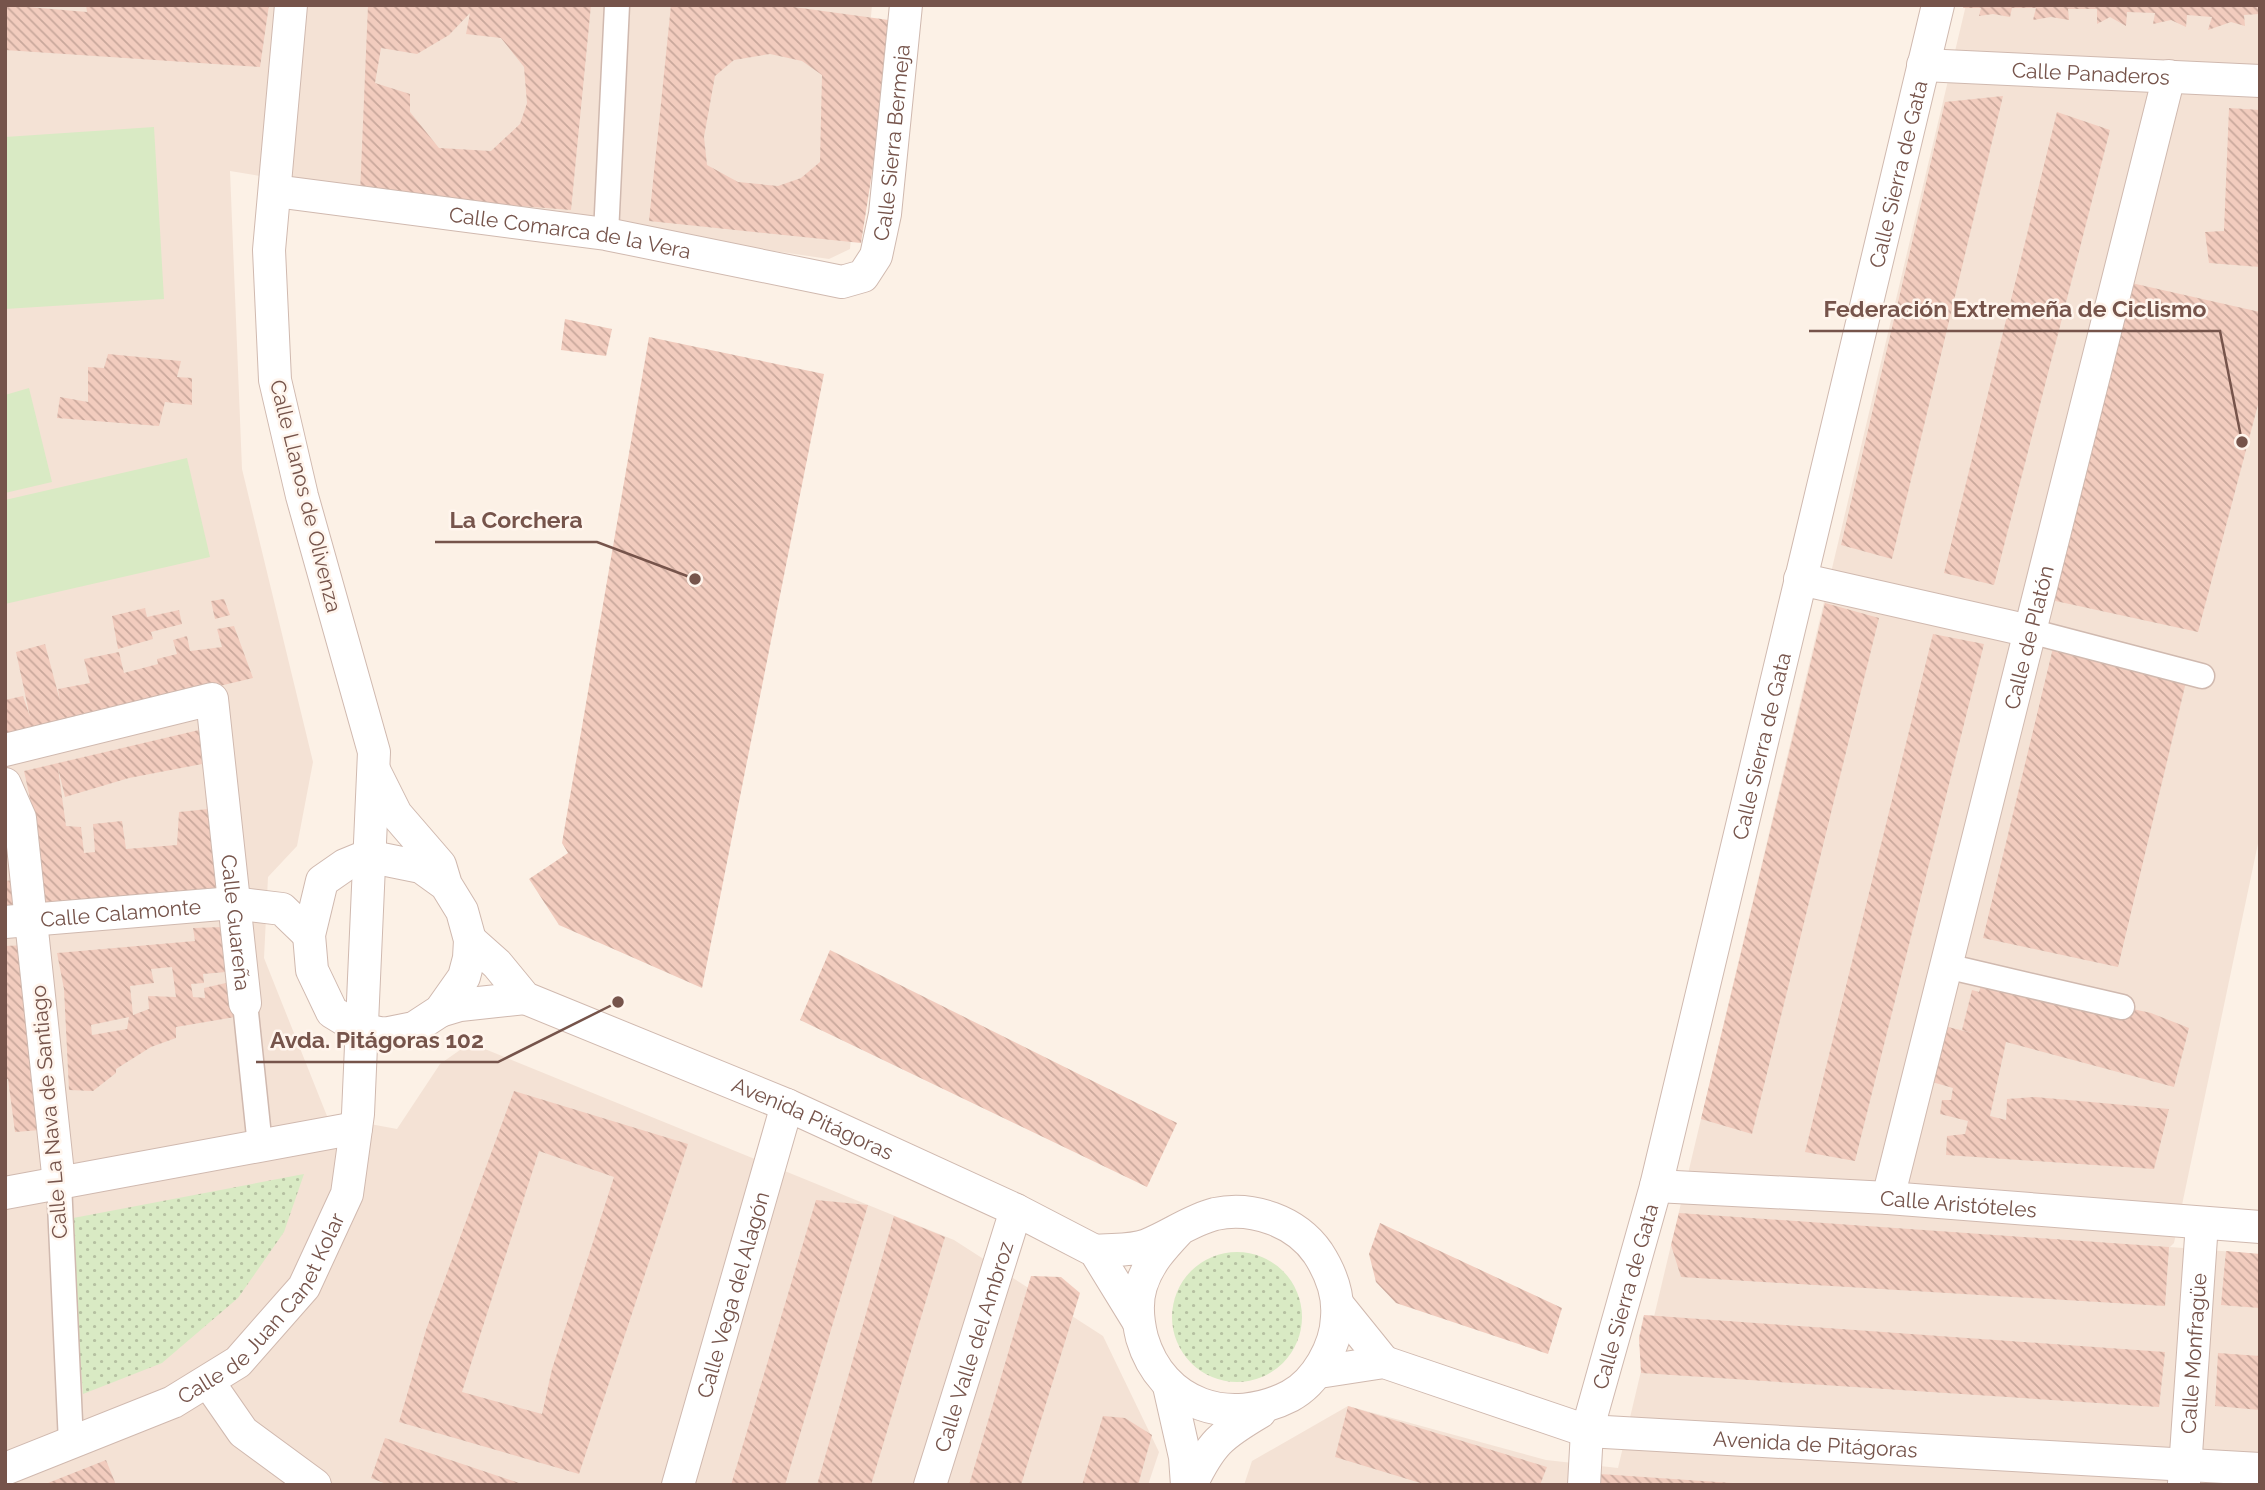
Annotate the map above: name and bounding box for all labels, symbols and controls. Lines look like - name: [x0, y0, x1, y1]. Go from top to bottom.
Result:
- street label: Calle Sierra Bermeja: [867, 43, 914, 243]
- street label: Calle Panaderos: [2011, 57, 2170, 89]
- street label: Calle Sierra de Gata: [1863, 78, 1932, 270]
- street label: Calle Comarca de la Vera: [448, 201, 693, 263]
- callout: Federación Extremeña de Ciclismo: [1809, 287, 2220, 331]
- text: Federación Extremeña de Ciclismo: [1824, 295, 2207, 322]
- street label: Calle Llanos de Olivenza: [265, 377, 347, 615]
- callout: La Corchera: [435, 498, 597, 542]
- text: La Corchera: [449, 506, 583, 533]
- street label: Calle de Platón: [1998, 563, 2058, 712]
- street label: Calle Sierra de Gata: [1727, 650, 1796, 842]
- street label: Calle Guareña: [216, 853, 256, 992]
- street label: Calle Calamonte: [39, 893, 202, 932]
- street label: Calle La Nava de Santiago: [25, 984, 73, 1240]
- callout: Avda. Pitágoras 102: [256, 1018, 498, 1062]
- text: Avda. Pitágoras 102: [270, 1026, 484, 1053]
- street label: Avenida Pitágoras: [728, 1071, 897, 1165]
- street label: Calle Aristóteles: [1879, 1185, 2038, 1222]
- street label: Calle Vega del Alagón: [691, 1189, 774, 1401]
- street label: Calle Sierra de Gata: [1587, 1201, 1663, 1392]
- street label: Calle de Juan Canet Kolar: [173, 1208, 349, 1409]
- street label: Calle Valle del Ambroz: [929, 1238, 1018, 1455]
- street label: Calle Monfragüe: [2175, 1272, 2211, 1435]
- street label: Avenida de Pitágoras: [1713, 1426, 1918, 1462]

